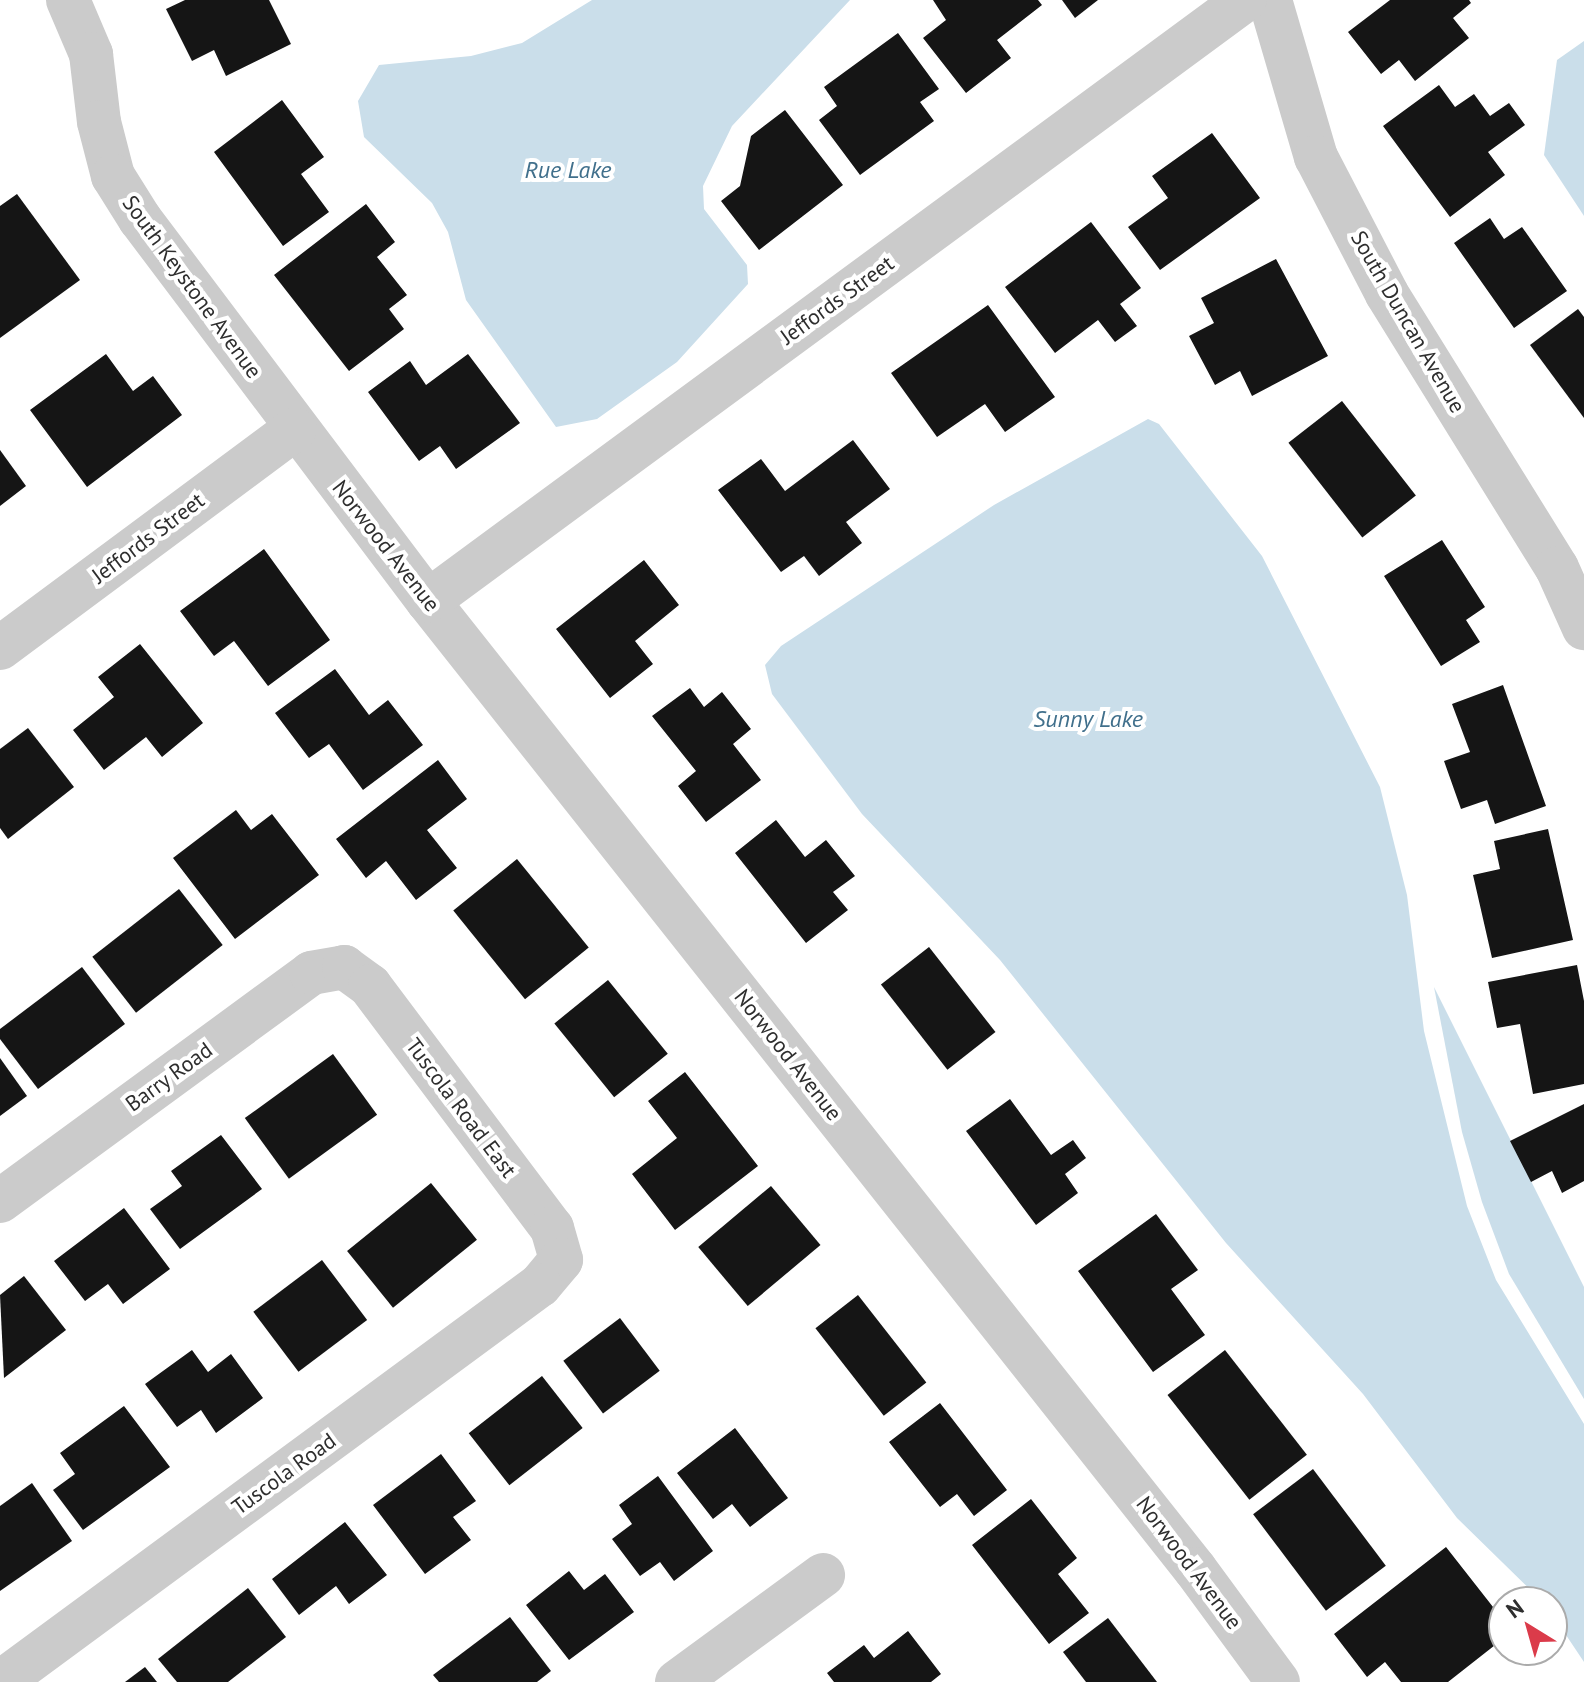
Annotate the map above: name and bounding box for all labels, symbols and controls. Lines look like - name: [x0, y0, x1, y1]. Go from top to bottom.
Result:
- water label: Rue Lake: [525, 156, 611, 184]
- street label: South Keystone Avenue: [117, 190, 267, 384]
- street label: South Duncan Avenue: [1345, 226, 1471, 418]
- street label: Jeffords Street: [775, 250, 899, 350]
- street label: Norwood Avenue: [326, 475, 446, 617]
- street label: Jeffords Street: [87, 487, 209, 589]
- water label: Sunny Lake: [1033, 705, 1143, 733]
- street label: Norwood Avenue: [728, 984, 848, 1126]
- street label: Tuscola Road East: [400, 1033, 522, 1183]
- street label: Barry Road: [120, 1037, 218, 1117]
- street label: Tuscola Road: [227, 1427, 341, 1521]
- street label: Norwood Avenue: [1130, 1491, 1248, 1635]
- north arrow: [1488, 1586, 1568, 1666]
- text: N: [1501, 1593, 1529, 1624]

